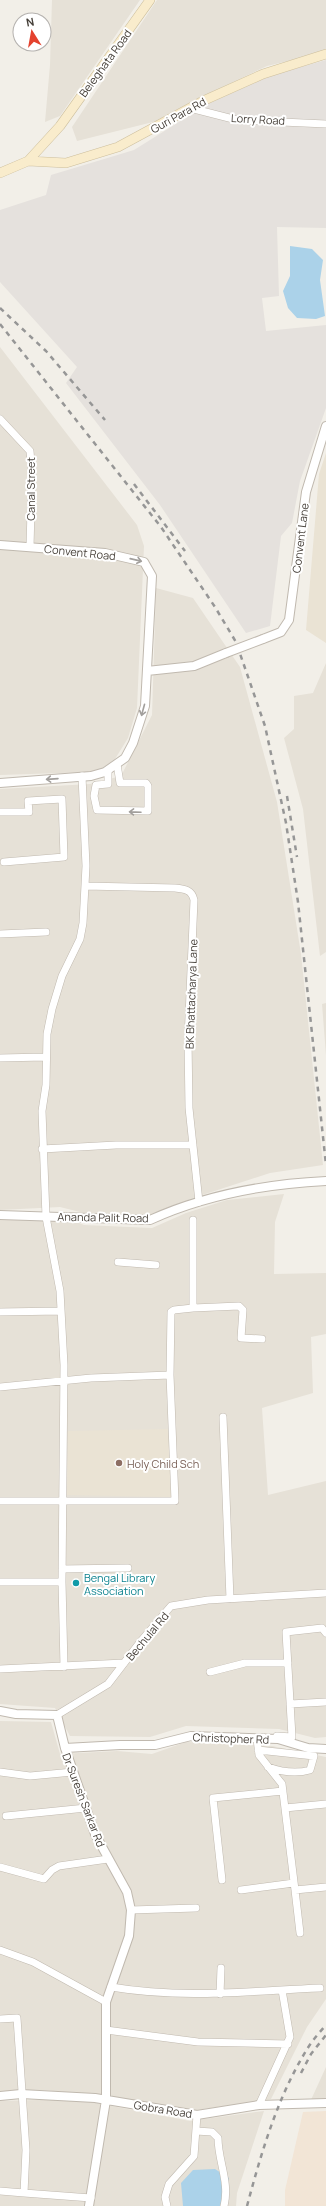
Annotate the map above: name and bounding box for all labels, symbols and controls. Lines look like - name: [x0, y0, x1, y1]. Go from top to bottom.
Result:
- north arrow: [12, 12, 52, 52]
- text: N: [25, 14, 35, 30]
- street label: Beleghata Road: [75, 26, 135, 100]
- street label: Guri Para Rd: [148, 94, 208, 136]
- street label: Lorry Road: [231, 110, 285, 128]
- street label: Canal Street: [23, 457, 38, 521]
- street label: Convent Lane: [288, 502, 312, 574]
- street label: Convent Road: [44, 541, 116, 563]
- one-way arrow: [129, 557, 142, 564]
- one-way arrow: [139, 703, 146, 716]
- one-way arrow: [46, 775, 59, 782]
- one-way arrow: [129, 808, 142, 816]
- street label: BK Bhattacharya Lane: [182, 938, 200, 1049]
- street label: Ananda Palit Road: [57, 1209, 149, 1225]
- place label: Holy Child Sch: [127, 1456, 199, 1471]
- marker: Holy Child Sch: [114, 1458, 124, 1468]
- place label: Bengal Library Association: [84, 1570, 155, 1598]
- marker: Bengal Library Association: [71, 1578, 81, 1588]
- street label: Bechulal Rd: [122, 1608, 172, 1664]
- street label: Christopher Rd: [193, 1729, 269, 1747]
- street label: Dr Suresh Sarkar Rd: [59, 1751, 109, 1849]
- street label: Gobra Road: [133, 2097, 193, 2121]

